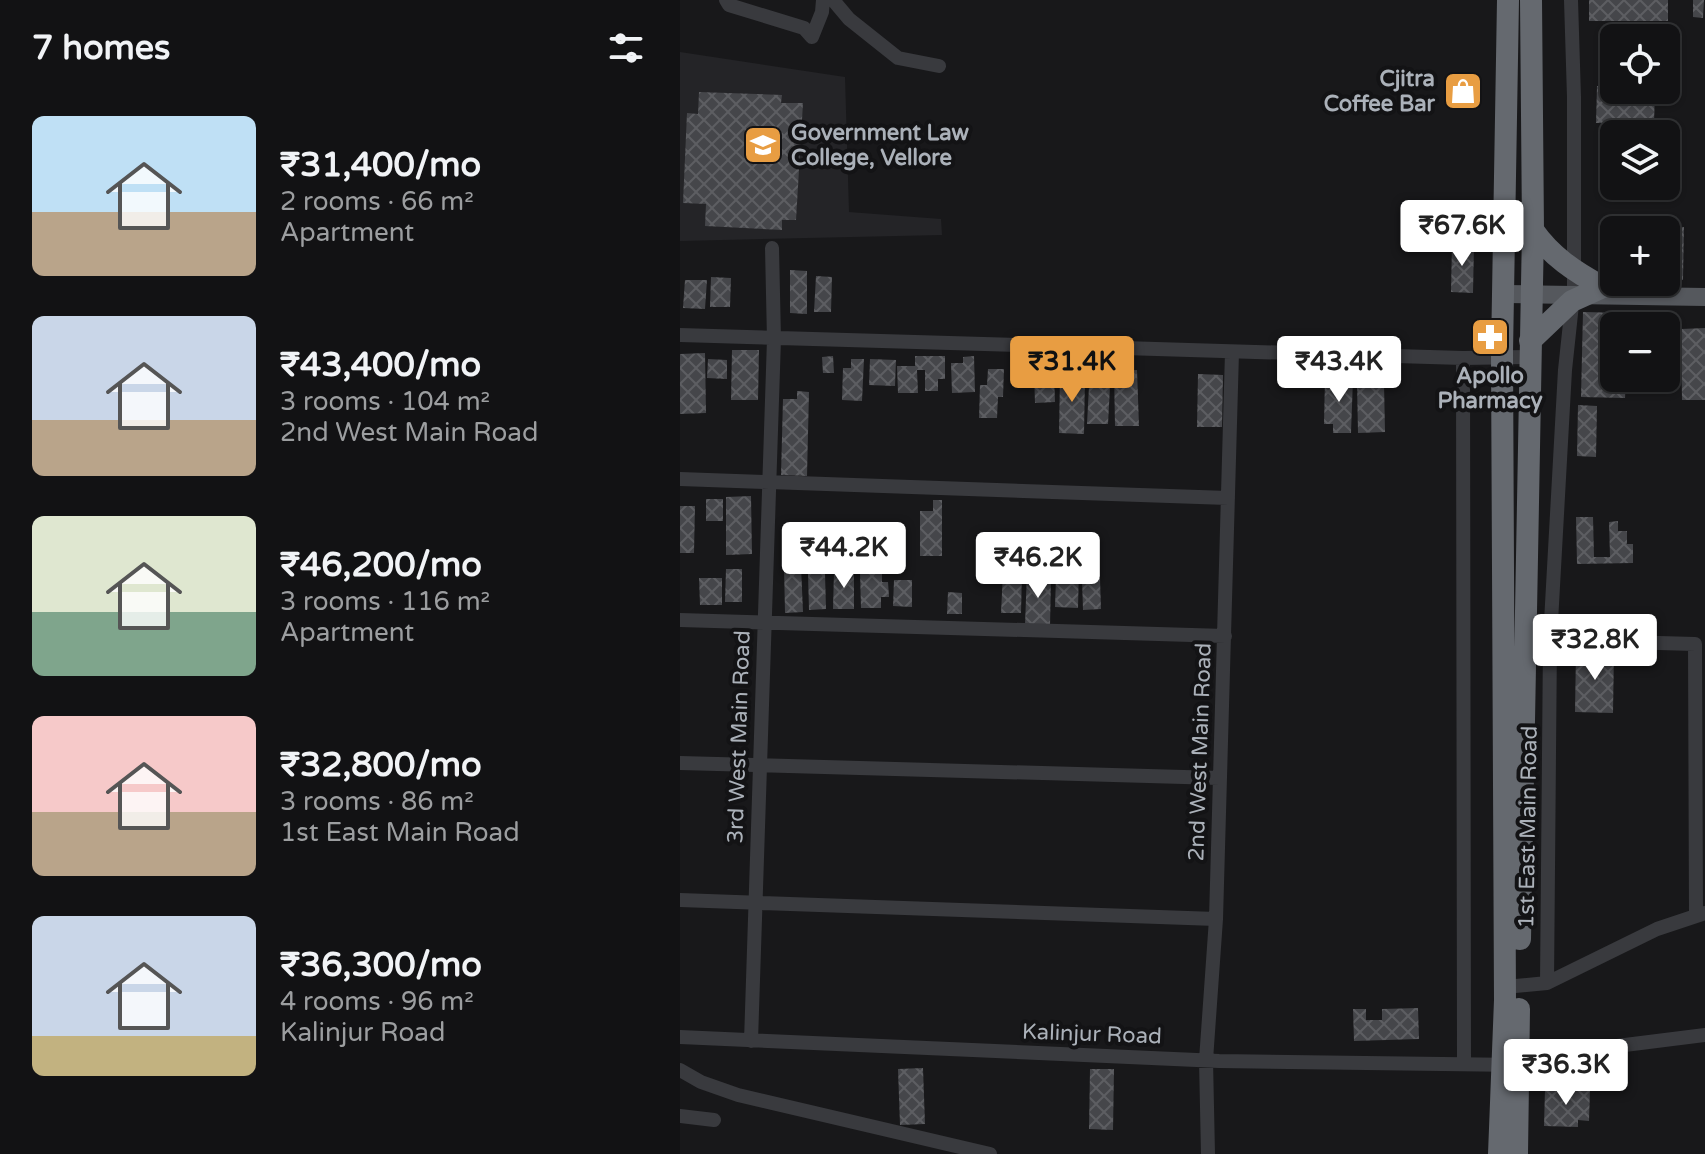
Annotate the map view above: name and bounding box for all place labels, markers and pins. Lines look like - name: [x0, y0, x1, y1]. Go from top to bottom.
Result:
- place label: Cjitra Coffee Bar: [1324, 66, 1436, 117]
- shop icon: Cjitra Coffee Bar: [1442, 70, 1484, 112]
- place label: Government Law College, Vellore: [791, 120, 969, 171]
- school or university icon: Government Law College, Vellore: [742, 124, 784, 166]
- pin: ₹67.6K: [1397, 200, 1527, 268]
- pharmacy icon: Apollo Pharmacy: [1469, 316, 1511, 358]
- pin: ₹31.4K: [1007, 336, 1137, 404]
- pin: ₹43.4K: [1274, 336, 1404, 404]
- place label: Apollo Pharmacy: [1438, 363, 1543, 414]
- pin: ₹44.2K: [779, 522, 909, 590]
- pin: ₹46.2K: [973, 532, 1103, 600]
- pin: ₹32.8K: [1530, 614, 1660, 682]
- pin: ₹36.3K: [1501, 1039, 1631, 1107]

